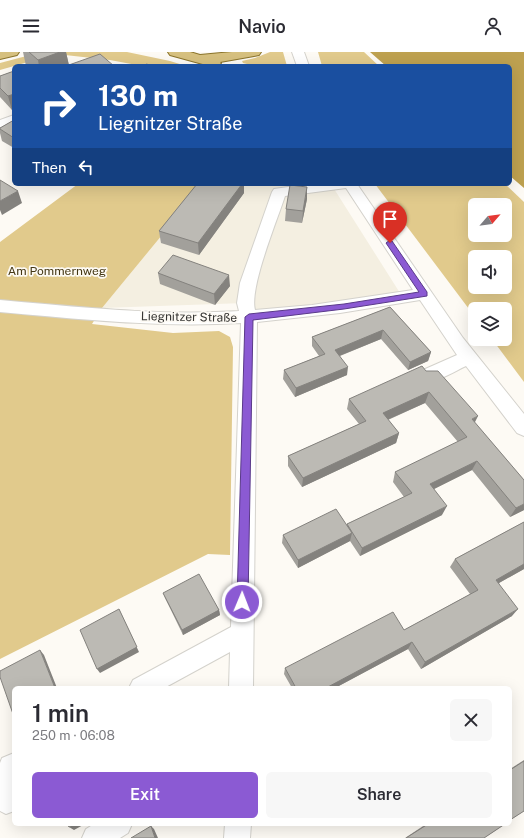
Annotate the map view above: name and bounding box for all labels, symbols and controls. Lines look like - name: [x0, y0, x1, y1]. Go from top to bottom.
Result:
- icon: menu: [20, 15, 42, 37]
- icon: person: [482, 15, 504, 37]
- text: Navio: [238, 16, 286, 37]
- text: 130 m: [98, 79, 178, 112]
- icon: right: [32, 80, 84, 132]
- text: Liegnitzer Straße: [98, 113, 242, 134]
- icon: left: [75, 156, 97, 178]
- text: Then: [32, 159, 67, 176]
- north arrow: [468, 198, 512, 242]
- map controls: [468, 198, 512, 346]
- pin: [373, 202, 407, 243]
- icon: arrive: [379, 208, 401, 230]
- button: sound: [468, 250, 512, 294]
- park label: Am Pommernweg: [8, 264, 106, 278]
- button: layers: [468, 302, 512, 346]
- street label: Liegnitzer Straße: [141, 309, 237, 325]
- position arrow: [221, 581, 263, 623]
- text: 1 min: [32, 699, 89, 727]
- button: close: [450, 699, 492, 741]
- text: 250 m · 06:08: [32, 728, 115, 743]
- button: Exit: [32, 772, 258, 818]
- button: Share: [266, 772, 492, 818]

